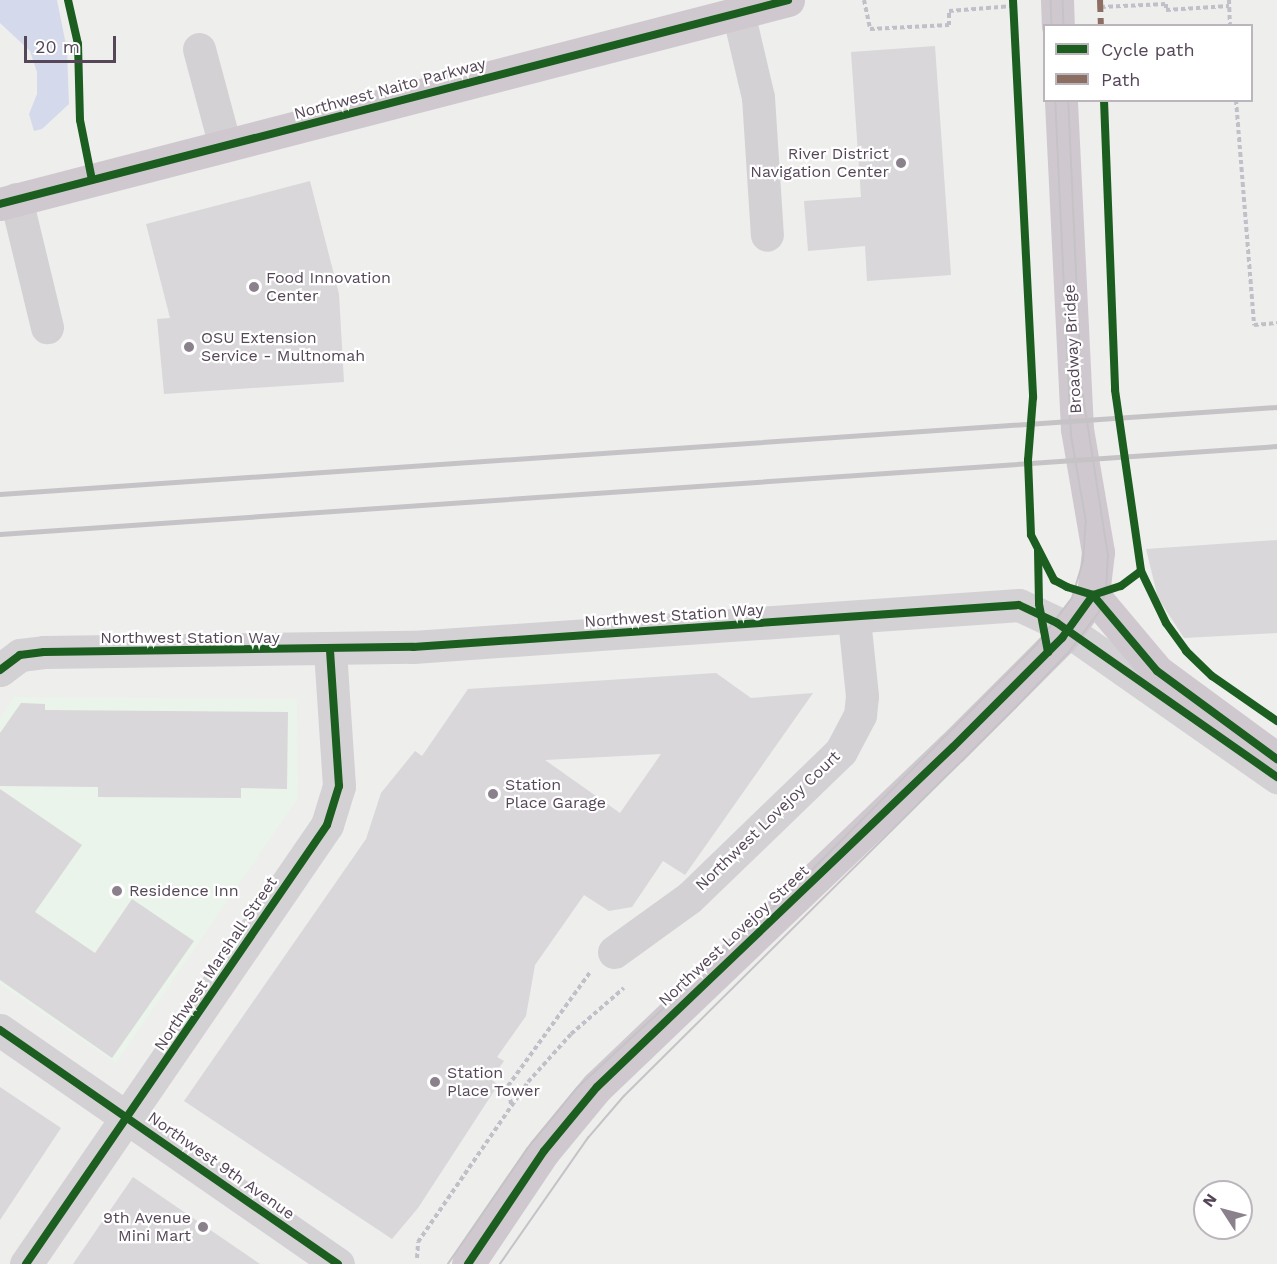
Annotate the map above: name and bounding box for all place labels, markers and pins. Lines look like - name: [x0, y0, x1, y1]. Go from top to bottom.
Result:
- place label: River District Navigation Center: [750, 144, 889, 182]
- marker: River District Navigation Center: [894, 156, 908, 170]
- place label: Food Innovation Center: [266, 268, 391, 306]
- marker: Food Innovation Center: [247, 280, 261, 294]
- place label: OSU Extension Service - Multnomah: [201, 328, 365, 366]
- marker: OSU Extension Service - Multnomah: [182, 340, 196, 354]
- place label: Station Place Garage: [505, 775, 606, 813]
- marker: Station Place Garage: [486, 787, 500, 801]
- place label: Residence Inn: [129, 881, 239, 901]
- marker: Residence Inn: [110, 884, 124, 898]
- place label: Station Place Tower: [447, 1063, 540, 1101]
- marker: Station Place Tower: [428, 1075, 442, 1089]
- place label: 9th Avenue Mini Mart: [102, 1208, 191, 1246]
- marker: 9th Avenue Mini Mart: [196, 1220, 210, 1234]

